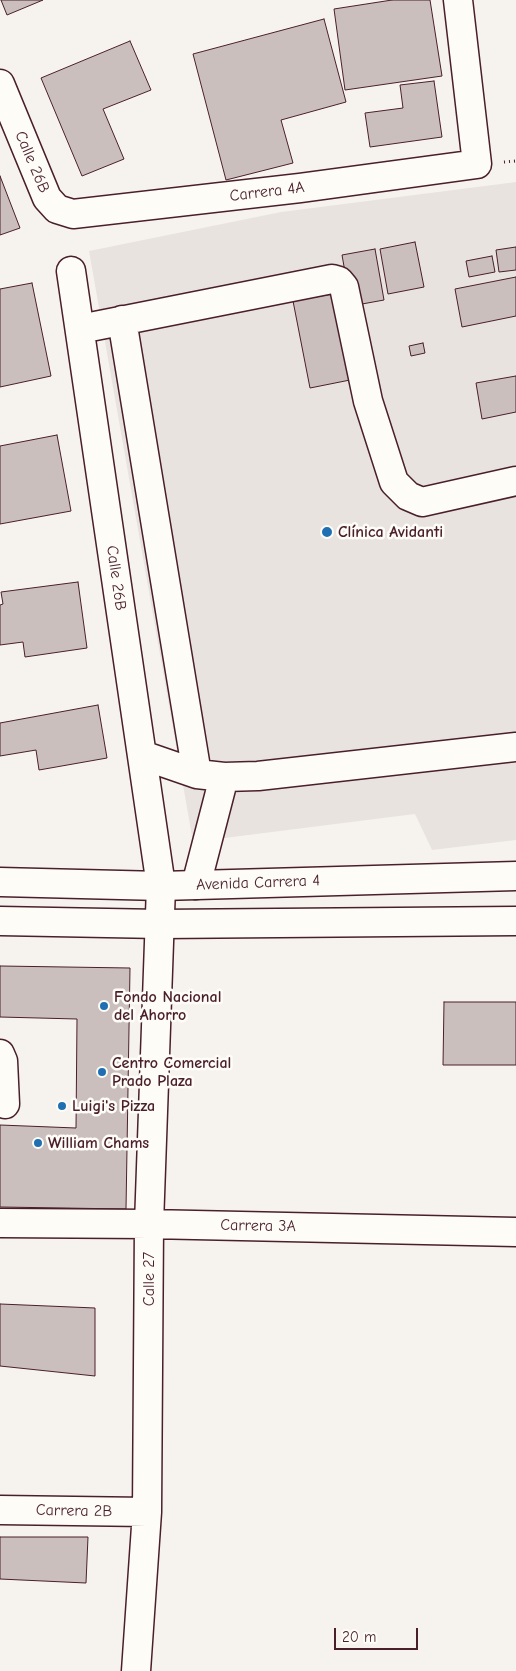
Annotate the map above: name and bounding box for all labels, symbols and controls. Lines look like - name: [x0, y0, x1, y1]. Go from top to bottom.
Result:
- street label: Calle 26B: [10, 128, 54, 196]
- street label: Carrera 4A: [229, 178, 305, 206]
- place label: Clínica Avidanti: [338, 522, 443, 542]
- marker: Clínica Avidanti: [320, 525, 334, 539]
- street label: Calle 26B: [102, 544, 130, 612]
- street label: Avenida Carrera 4: [196, 871, 320, 895]
- place label: Fondo Nacional del Ahorro: [114, 987, 221, 1025]
- marker: Fondo Nacional del Ahorro: [98, 1000, 110, 1012]
- place label: Centro Comercial Prado Plaza: [112, 1053, 231, 1091]
- marker: Centro Comercial Prado Plaza: [96, 1066, 108, 1078]
- place label: Luigi's Pizza: [72, 1096, 155, 1116]
- marker: Luigi's Pizza: [56, 1100, 68, 1112]
- place label: William Chams: [48, 1133, 149, 1153]
- marker: William Chams: [32, 1137, 44, 1149]
- street label: Carrera 3A: [220, 1216, 296, 1236]
- street label: Calle 27: [139, 1252, 159, 1306]
- street label: Carrera 2B: [36, 1501, 112, 1521]
- scale bar: [336, 1618, 420, 1650]
- text: 20 m: [342, 1628, 376, 1646]

